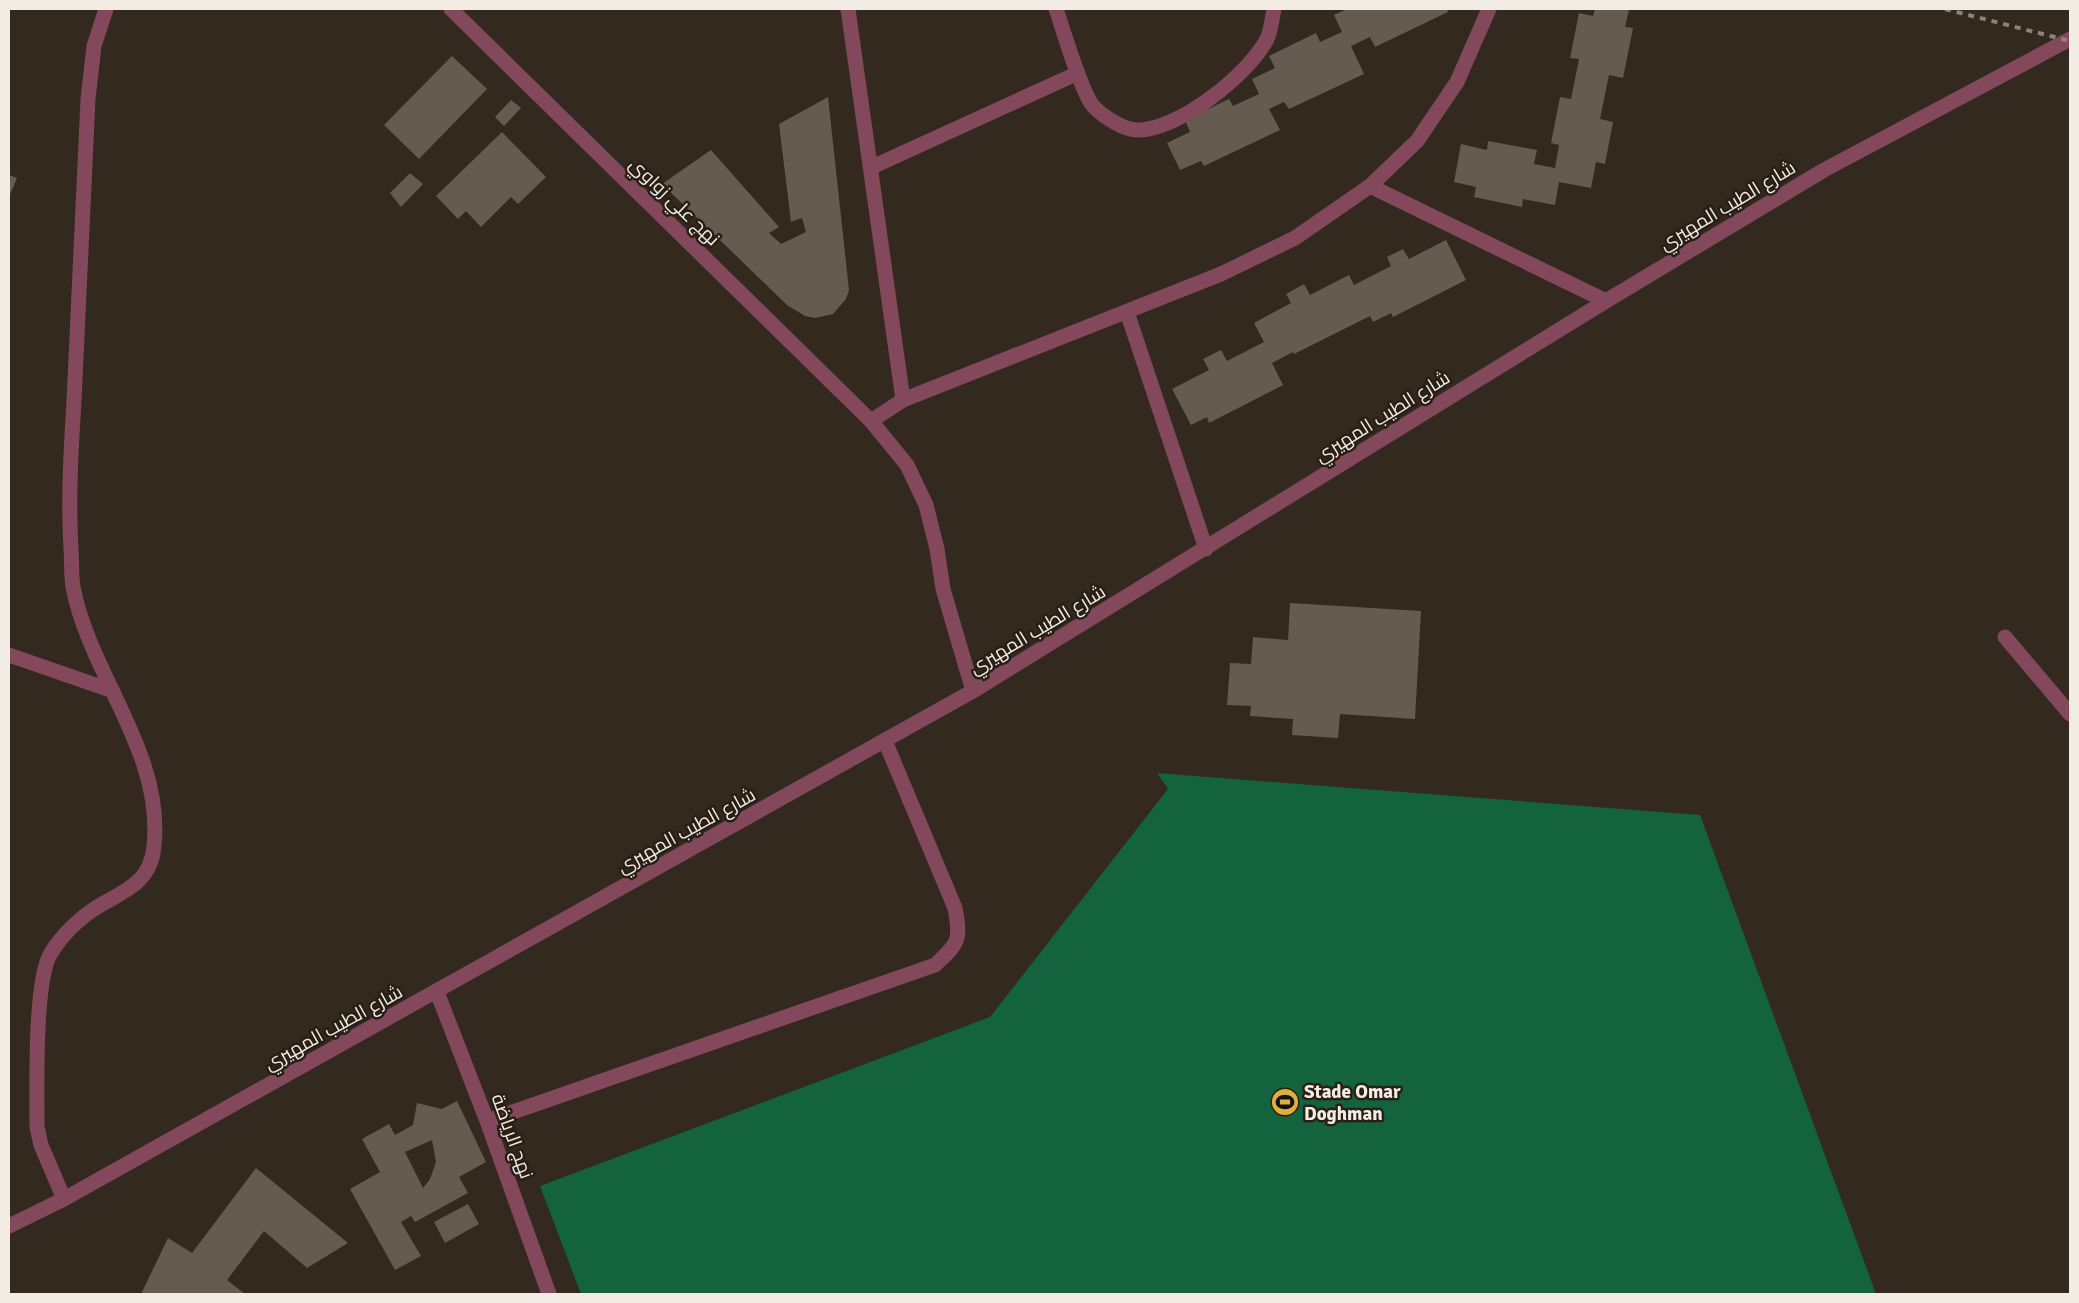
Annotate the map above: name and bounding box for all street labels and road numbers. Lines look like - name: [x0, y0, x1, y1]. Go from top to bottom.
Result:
- street label: نهج علي زواوي: [623, 152, 725, 252]
- street label: شارع الطيب المهيري: [1655, 156, 1801, 258]
- street label: شارع الطيب المهيري: [1311, 366, 1456, 470]
- street label: شارع الطيب المهيري: [965, 580, 1111, 682]
- street label: شارع الطيب المهيري: [613, 783, 761, 881]
- street label: شارع الطيب المهيري: [260, 980, 408, 1078]
- street label: نهج الرياضة: [485, 1091, 538, 1182]

